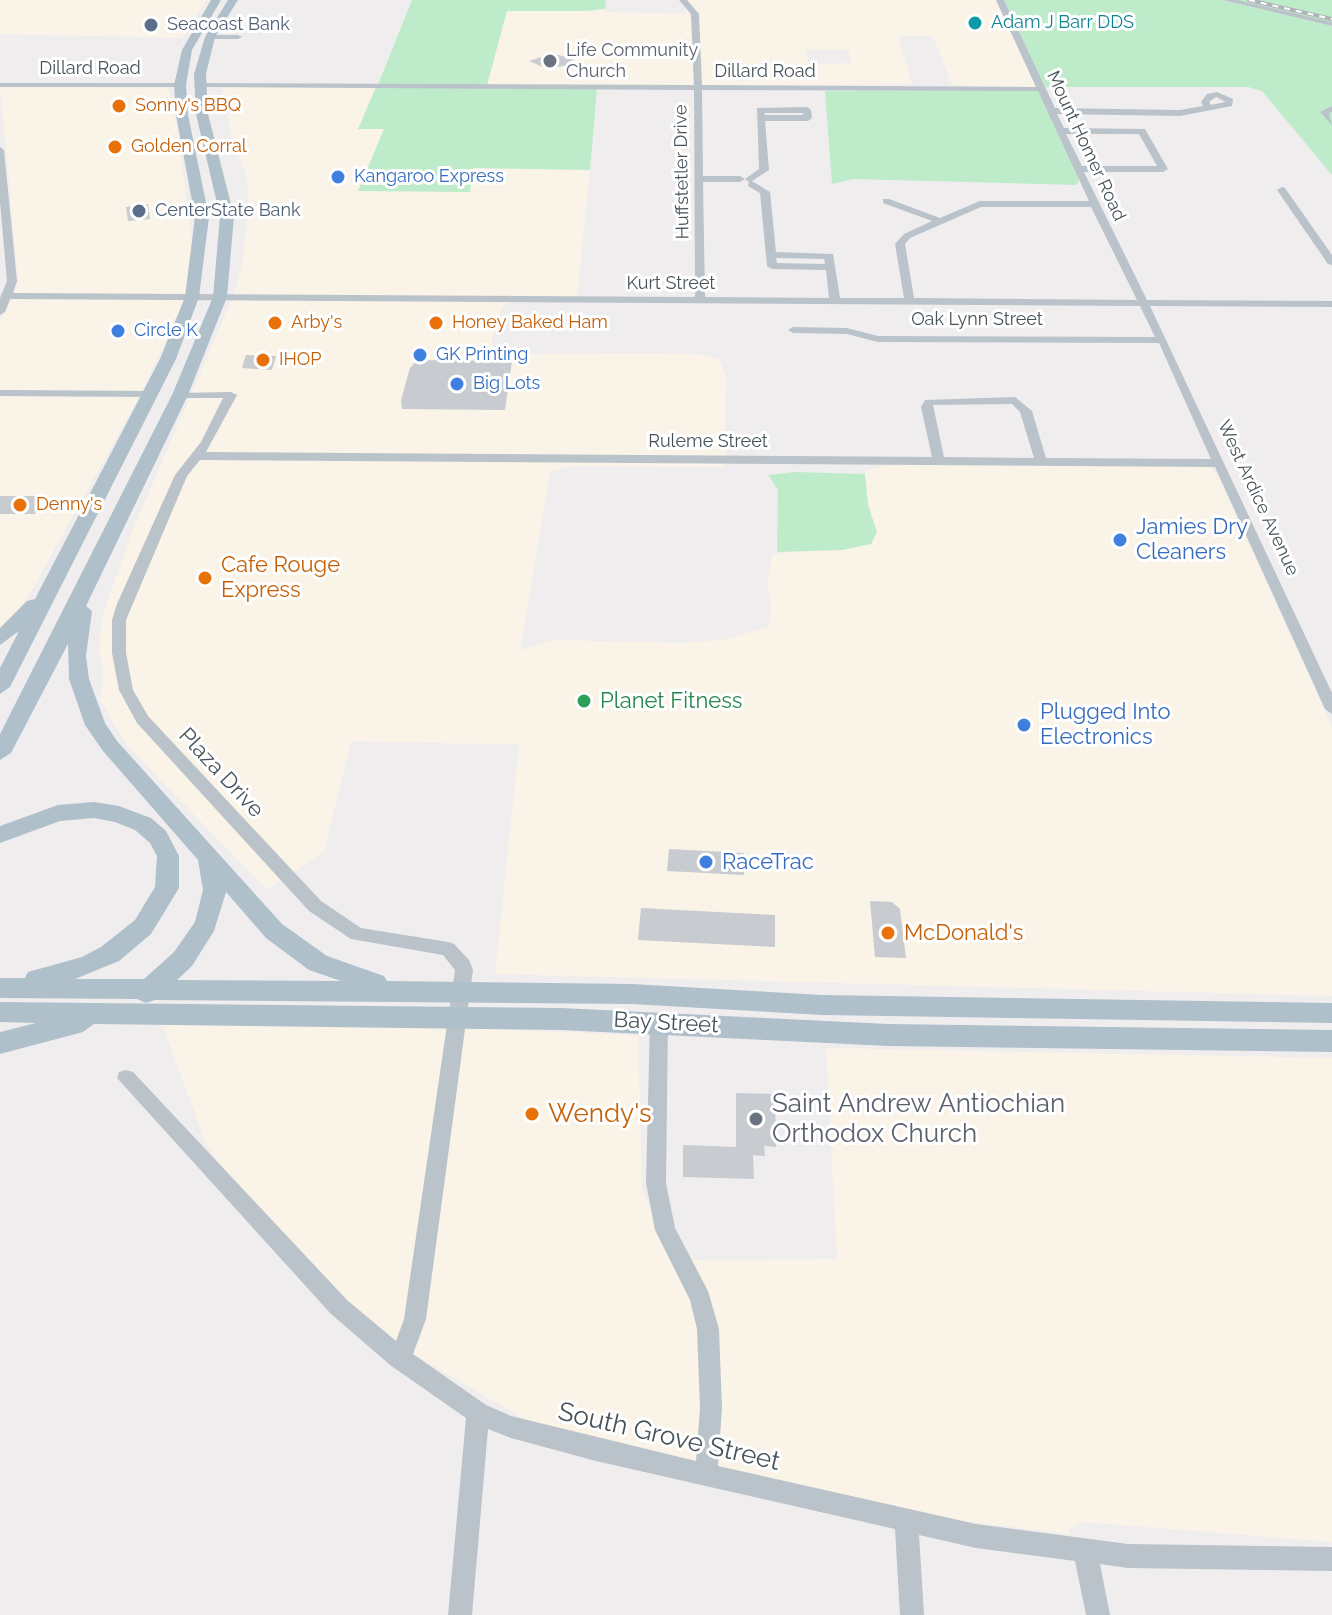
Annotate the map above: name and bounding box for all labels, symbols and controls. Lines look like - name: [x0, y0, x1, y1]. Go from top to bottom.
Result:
- place label: Adam J Barr DDS: [991, 12, 1134, 34]
- place label: Seacoast Bank: [167, 14, 290, 36]
- marker: Adam J Barr DDS: [966, 14, 984, 32]
- marker: Seacoast Bank: [142, 16, 160, 34]
- place label: Life Community Church: [566, 40, 698, 82]
- marker: Life Community Church: [541, 52, 559, 70]
- street label: Dillard Road: [39, 58, 141, 80]
- street label: Dillard Road: [714, 61, 816, 83]
- street label: Mount Homer Road: [1042, 68, 1130, 224]
- place label: Sonny's BBQ: [135, 95, 241, 117]
- marker: Sonny's BBQ: [110, 97, 128, 115]
- street label: Huffstetler Drive: [670, 104, 694, 240]
- place label: Golden Corral: [131, 136, 247, 158]
- marker: Golden Corral: [106, 138, 124, 156]
- place label: Kangaroo Express: [354, 166, 504, 188]
- marker: Kangaroo Express: [329, 168, 347, 186]
- place label: CenterState Bank: [155, 200, 300, 222]
- marker: CenterState Bank: [130, 202, 148, 220]
- street label: Kurt Street: [627, 273, 715, 295]
- street label: Oak Lynn Street: [911, 309, 1043, 331]
- place label: Arby's: [291, 312, 342, 334]
- place label: Honey Baked Ham: [452, 312, 608, 334]
- marker: Arby's: [266, 314, 284, 332]
- marker: Honey Baked Ham: [427, 314, 445, 332]
- place label: Circle K: [134, 320, 198, 342]
- marker: Circle K: [109, 322, 127, 340]
- place label: GK Printing: [436, 344, 528, 366]
- marker: GK Printing: [411, 346, 429, 364]
- place label: IHOP: [279, 349, 321, 371]
- marker: IHOP: [254, 351, 272, 369]
- place label: Big Lots: [473, 373, 540, 395]
- marker: Big Lots: [448, 375, 466, 393]
- street label: West Ardice Avenue: [1213, 417, 1303, 579]
- street label: Ruleme Street: [648, 431, 768, 453]
- place label: Denny's: [36, 494, 102, 516]
- marker: Denny's: [11, 496, 29, 514]
- place label: Jamies Dry Cleaners: [1136, 514, 1248, 566]
- marker: Jamies Dry Cleaners: [1111, 531, 1129, 549]
- place label: Cafe Rouge Express: [221, 552, 340, 604]
- marker: Cafe Rouge Express: [196, 569, 214, 587]
- place label: Planet Fitness: [600, 688, 742, 714]
- marker: Planet Fitness: [575, 692, 593, 710]
- place label: Plugged Into Electronics: [1040, 699, 1171, 750]
- marker: Plugged Into Electronics: [1015, 716, 1033, 734]
- street label: Plaza Drive: [173, 723, 269, 823]
- place label: RaceTrac: [722, 849, 814, 875]
- marker: RaceTrac: [697, 853, 715, 871]
- place label: McDonald's: [904, 920, 1023, 946]
- marker: McDonald's: [879, 924, 897, 942]
- street label: Bay Street: [613, 1007, 719, 1039]
- place label: Saint Andrew Antiochian Orthodox Church: [772, 1088, 1065, 1150]
- place label: Wendy's: [548, 1098, 652, 1130]
- marker: Wendy's: [523, 1105, 541, 1123]
- marker: Saint Andrew Antiochian Orthodox Church: [747, 1110, 765, 1128]
- street label: South Grove Street: [555, 1396, 783, 1478]

